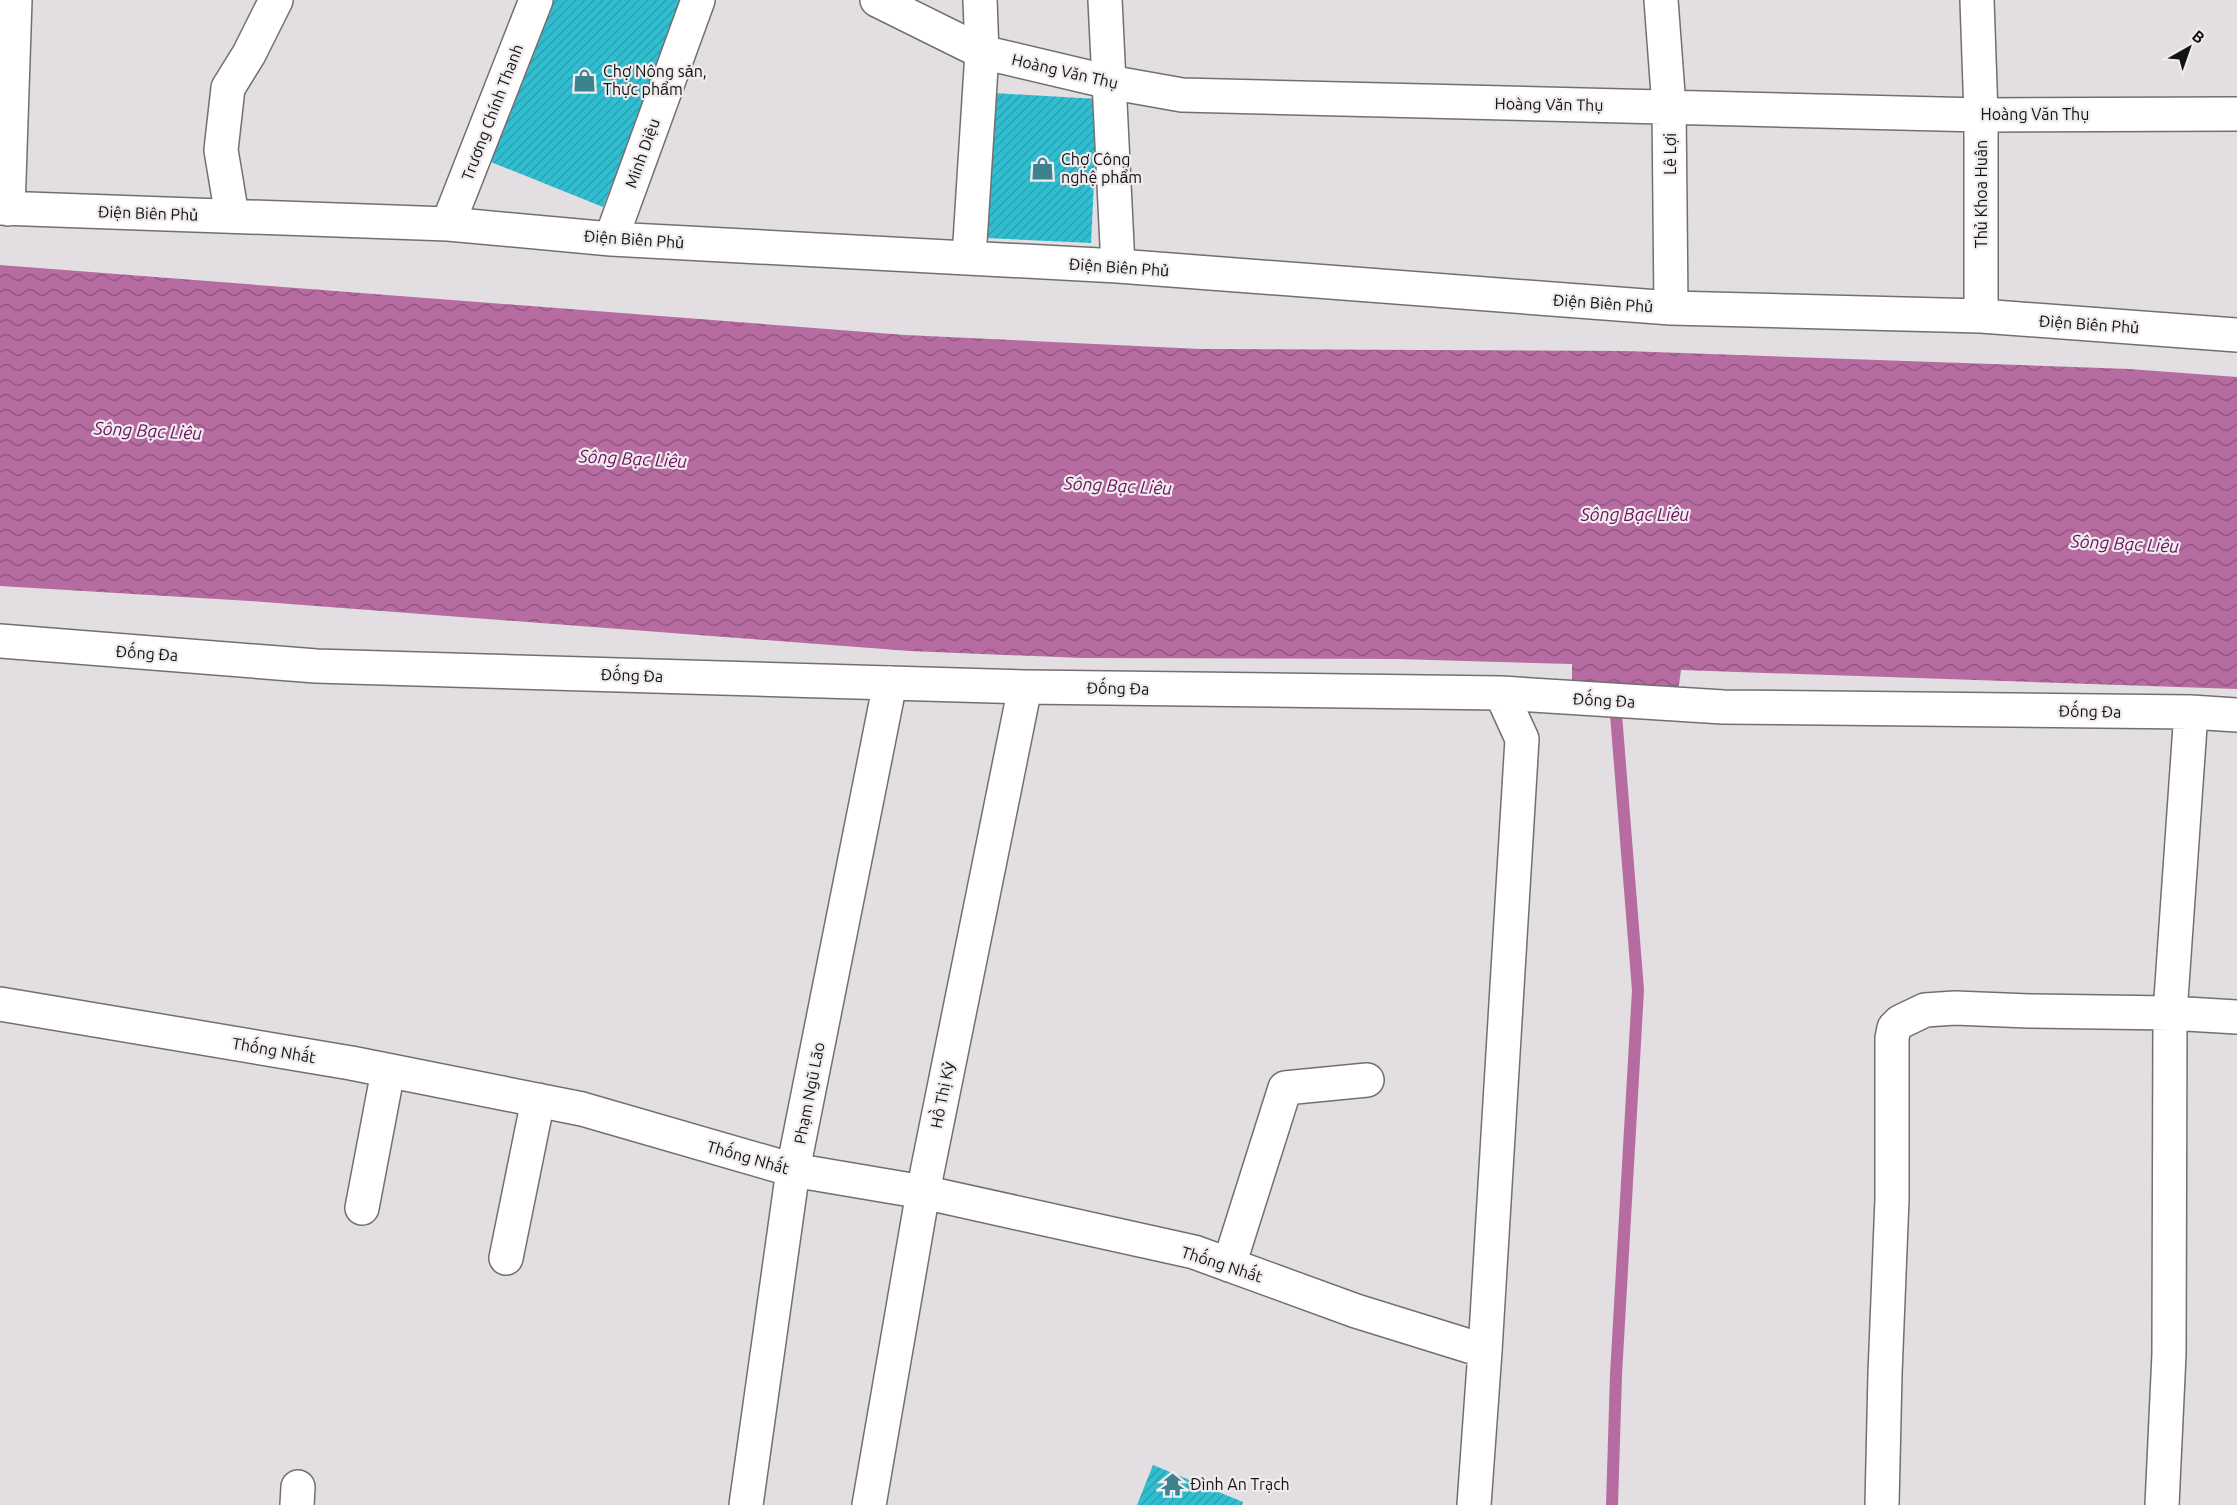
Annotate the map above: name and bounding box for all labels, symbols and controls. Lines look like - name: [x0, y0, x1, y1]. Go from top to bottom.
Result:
- north arrow: [2159, 18, 2219, 78]
- text: B: [2189, 26, 2208, 47]
- street label: Trương Chính Thanh: [458, 41, 526, 183]
- street label: Hoàng Văn Thụ: [1010, 50, 1120, 92]
- place label: Chợ Nông sản, Thực phẩm: [603, 62, 707, 98]
- shop icon: Chợ Nông sản, Thực phẩm: [572, 67, 598, 93]
- street label: Hoàng Văn Thụ: [1494, 94, 1604, 114]
- street label: Hoàng Văn Thụ: [1981, 105, 2089, 123]
- street label: Minh Diệu: [621, 116, 663, 190]
- street label: Lê Lợi: [1661, 133, 1679, 175]
- street label: Thủ Khoa Huân: [1972, 140, 1990, 248]
- place label: Chợ Công nghệ phẩm: [1061, 150, 1142, 186]
- shop icon: Chợ Công nghệ phẩm: [1030, 155, 1056, 181]
- street label: Điện Biên Phủ: [98, 202, 198, 224]
- street label: Điện Biên Phủ: [583, 227, 685, 251]
- street label: Điện Biên Phủ: [1068, 255, 1170, 279]
- street label: Điện Biên Phủ: [1552, 291, 1654, 315]
- street label: Điện Biên Phủ: [2038, 312, 2140, 336]
- water label: Sông Bạc Liêu: [92, 417, 203, 443]
- water label: Sông Bạc Liêu: [577, 445, 688, 471]
- water label: Sông Bạc Liêu: [1062, 472, 1173, 498]
- water label: Sông Bạc Liêu: [1580, 504, 1690, 524]
- water label: Sông Bạc Liêu: [2069, 530, 2180, 556]
- street label: Đống Đa: [115, 639, 179, 664]
- street label: Đống Đa: [600, 662, 664, 685]
- street label: Đống Đa: [1087, 676, 1150, 698]
- street label: Đống Đa: [1572, 686, 1636, 711]
- street label: Đống Đa: [2059, 699, 2122, 721]
- street label: Thống Nhất: [231, 1031, 318, 1066]
- street label: Phạm Ngũ Lão: [790, 1040, 828, 1146]
- street label: Hồ Thị Kỷ: [924, 1060, 957, 1130]
- street label: Thống Nhất: [705, 1134, 793, 1177]
- street label: Thống Nhất: [1179, 1240, 1267, 1286]
- temple icon: Đình An Trạch: [1159, 1471, 1185, 1497]
- place label: Đình An Trạch: [1190, 1475, 1290, 1493]

